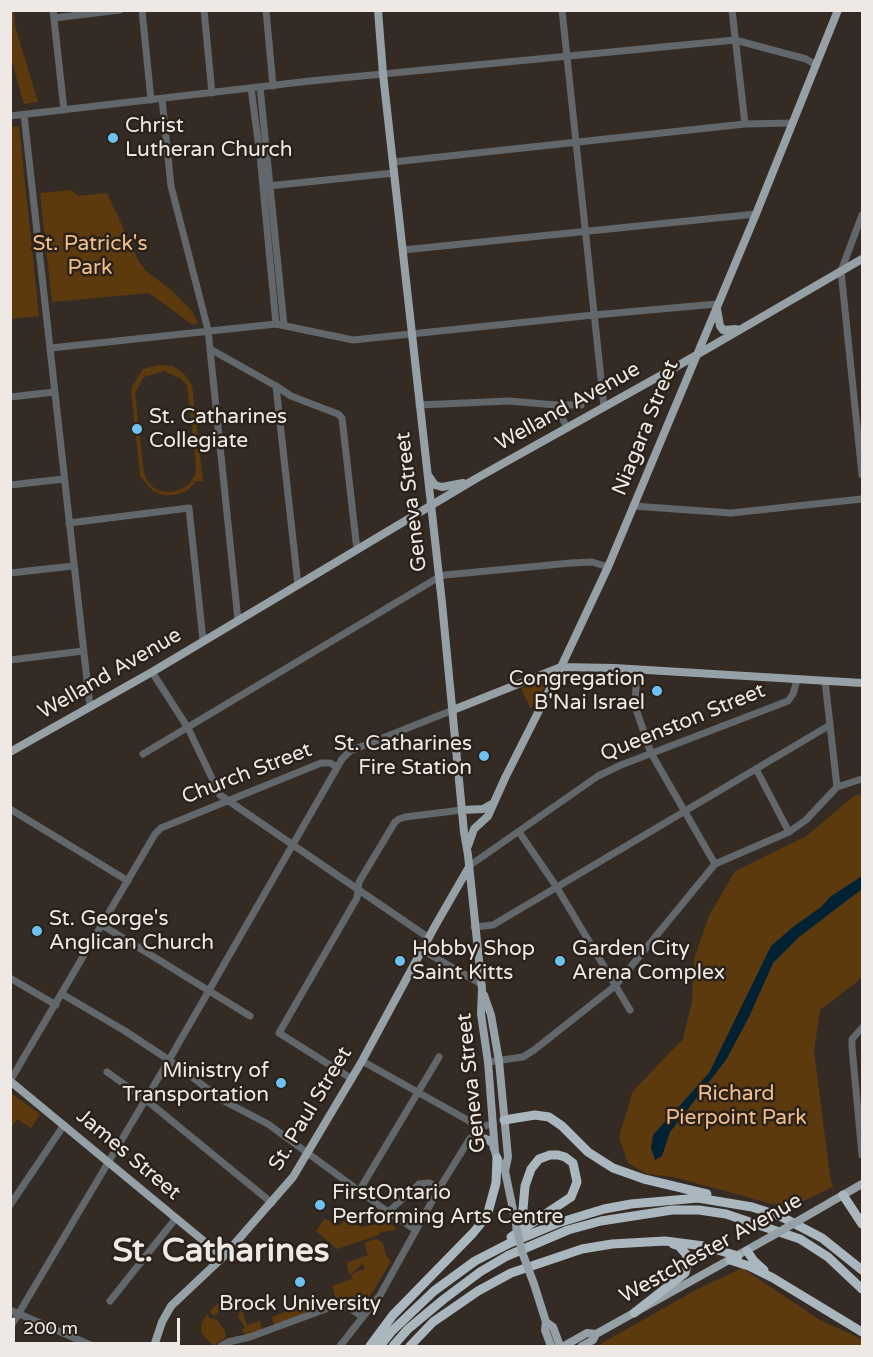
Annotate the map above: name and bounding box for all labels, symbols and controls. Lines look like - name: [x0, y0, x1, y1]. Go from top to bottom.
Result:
- place label: Christ Lutheran Church: [125, 113, 292, 163]
- marker: Christ Lutheran Church: [106, 131, 120, 145]
- park label: St. Patrick's Park: [32, 231, 148, 281]
- street label: Niagara Street: [607, 356, 685, 500]
- street label: Welland Avenue: [491, 357, 645, 457]
- place label: St. Catharines Collegiate: [149, 404, 287, 454]
- marker: St. Catharines Collegiate: [130, 422, 144, 436]
- street label: Geneva Street: [391, 431, 433, 573]
- street label: Welland Avenue: [34, 623, 186, 725]
- place label: Congregation B'Nai Israel: [509, 666, 645, 716]
- street label: Queenston Street: [597, 679, 769, 767]
- marker: Congregation B'Nai Israel: [650, 684, 664, 698]
- place label: St. Catharines Fire Station: [334, 731, 472, 781]
- street label: Church Street: [178, 738, 316, 810]
- marker: St. Catharines Fire Station: [477, 749, 491, 763]
- place label: St. George's Anglican Church: [49, 906, 214, 956]
- marker: St. George's Anglican Church: [30, 924, 44, 938]
- place label: Hobby Shop Saint Kitts: [412, 936, 535, 986]
- place label: Garden City Arena Complex: [572, 936, 725, 986]
- marker: Hobby Shop Saint Kitts: [393, 954, 407, 968]
- marker: Garden City Arena Complex: [553, 954, 567, 968]
- street label: Geneva Street: [452, 1012, 492, 1154]
- street label: St. Paul Street: [264, 1042, 358, 1176]
- place label: Ministry of Transportation: [122, 1058, 269, 1108]
- marker: Ministry of Transportation: [274, 1076, 288, 1090]
- park label: Richard Pierpoint Park: [665, 1081, 807, 1131]
- street label: James Street: [71, 1104, 185, 1206]
- place label: FirstOntario Performing Arts Centre: [332, 1180, 563, 1230]
- street label: Westchester Avenue: [616, 1188, 806, 1310]
- marker: FirstOntario Performing Arts Centre: [313, 1198, 327, 1212]
- district label: St. Catharines: [112, 1232, 330, 1272]
- marker: Brock University: [293, 1275, 307, 1289]
- place label: Brock University: [219, 1291, 381, 1317]
- scale bar: [15, 1306, 183, 1344]
- text: 200 m: [23, 1317, 78, 1339]

